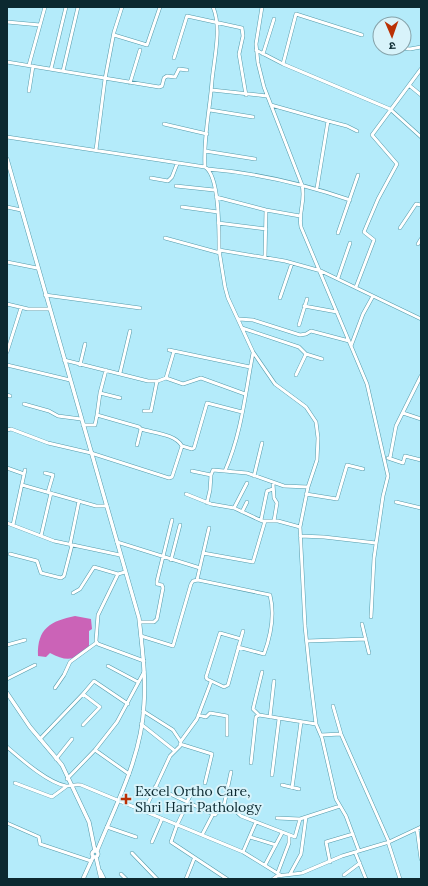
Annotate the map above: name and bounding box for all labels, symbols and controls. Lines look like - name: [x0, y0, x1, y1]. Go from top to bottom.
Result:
- north arrow: [372, 16, 412, 56]
- text: उ: [388, 39, 396, 53]
- place label: Excel Ortho Care, Shri Hari Pathology: [135, 782, 262, 816]
- marker: Excel Ortho Care, Shri Hari Pathology: [120, 793, 132, 805]

